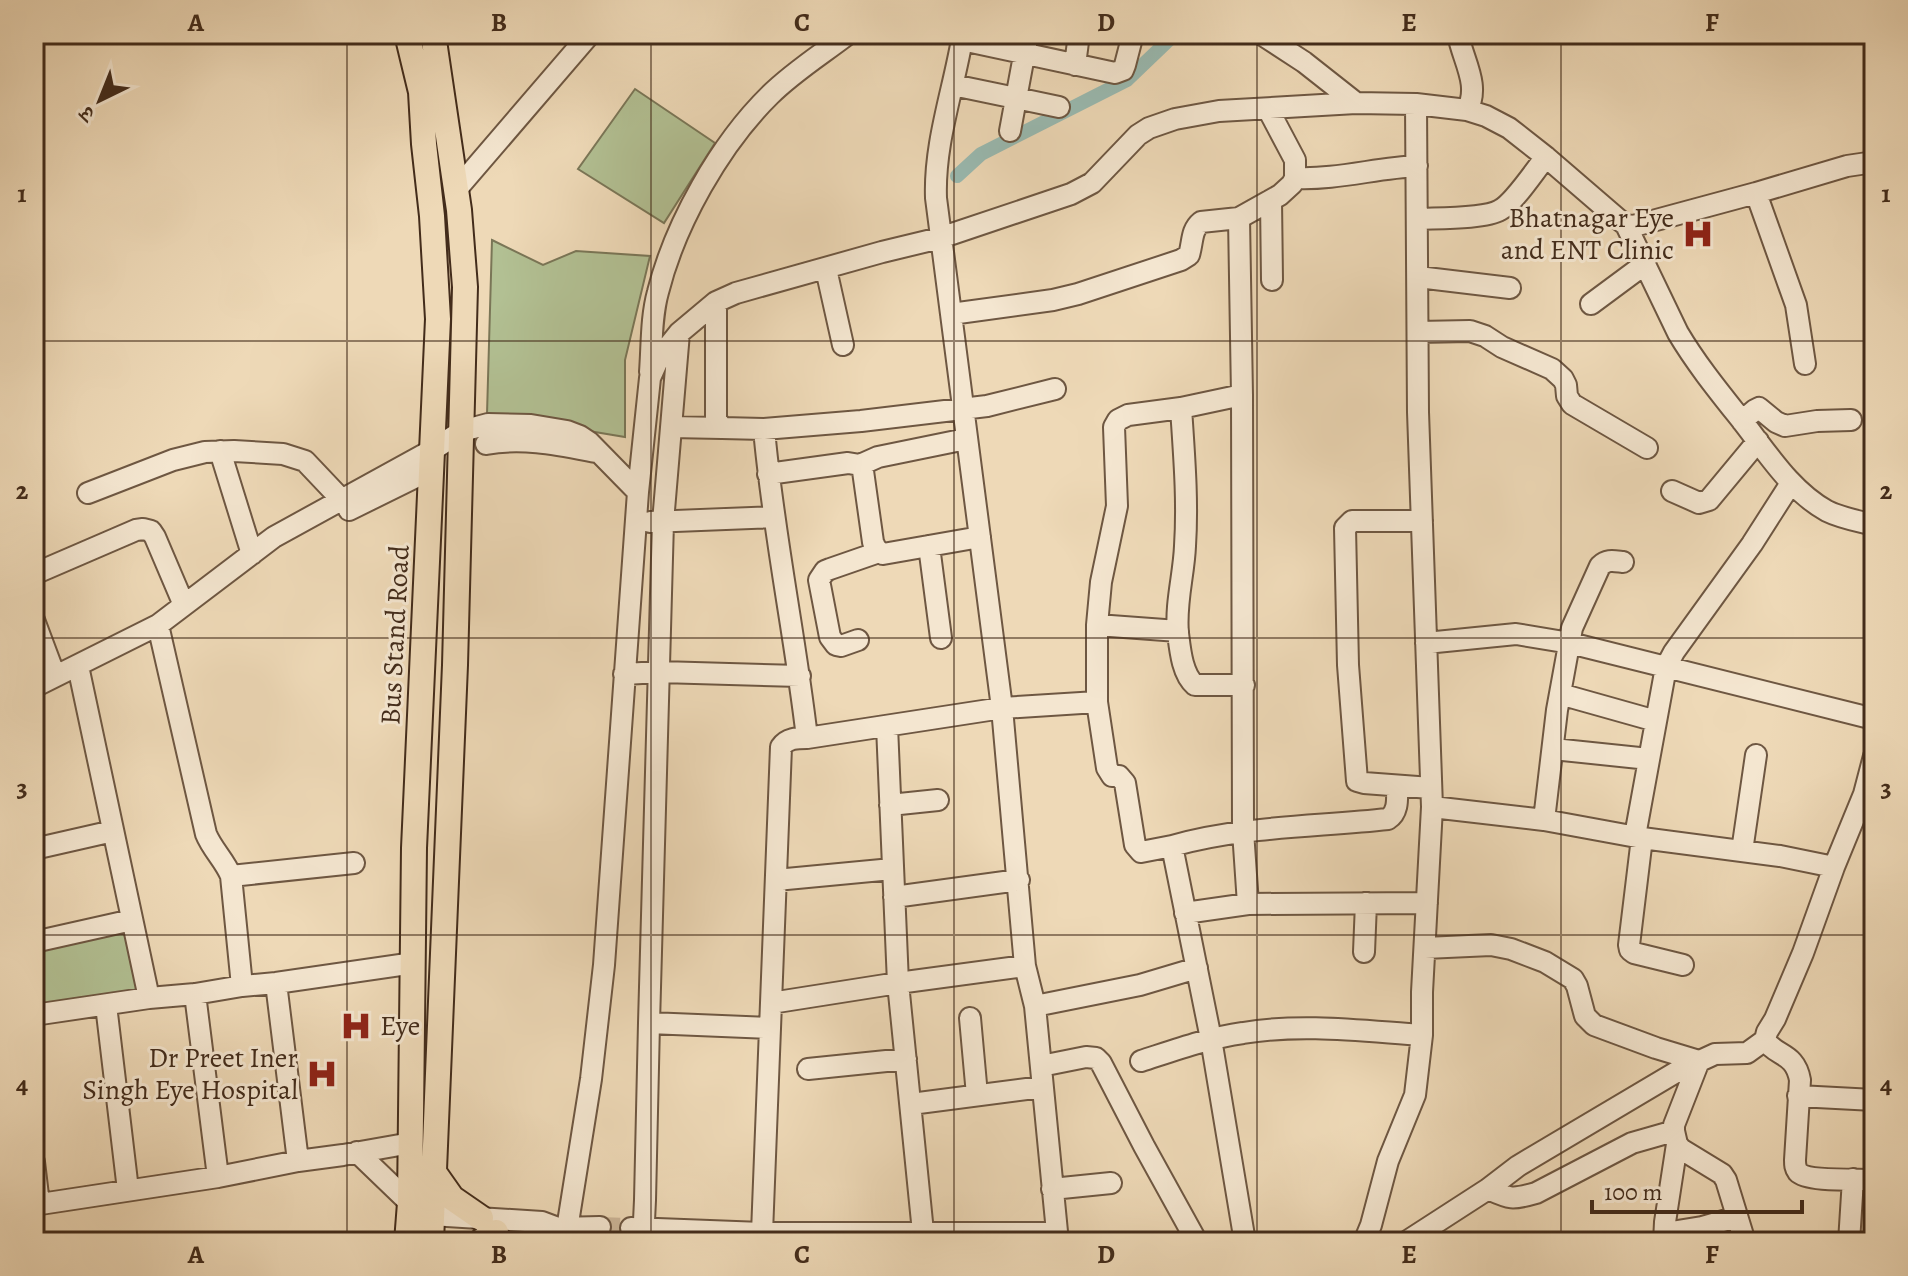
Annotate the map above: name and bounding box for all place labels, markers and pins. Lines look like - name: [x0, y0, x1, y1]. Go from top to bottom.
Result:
- place label: Bhatnagar Eye and ENT Clinic: [1501, 199, 1674, 269]
- hospital icon: Bhatnagar Eye and ENT Clinic: [1681, 217, 1715, 251]
- place label: Eye: [380, 1007, 420, 1045]
- hospital icon: Eye: [339, 1009, 373, 1043]
- place label: Dr Preet Iner Singh Eye Hospital: [82, 1039, 298, 1109]
- hospital icon: Dr Preet Iner Singh Eye Hospital: [305, 1057, 339, 1091]

